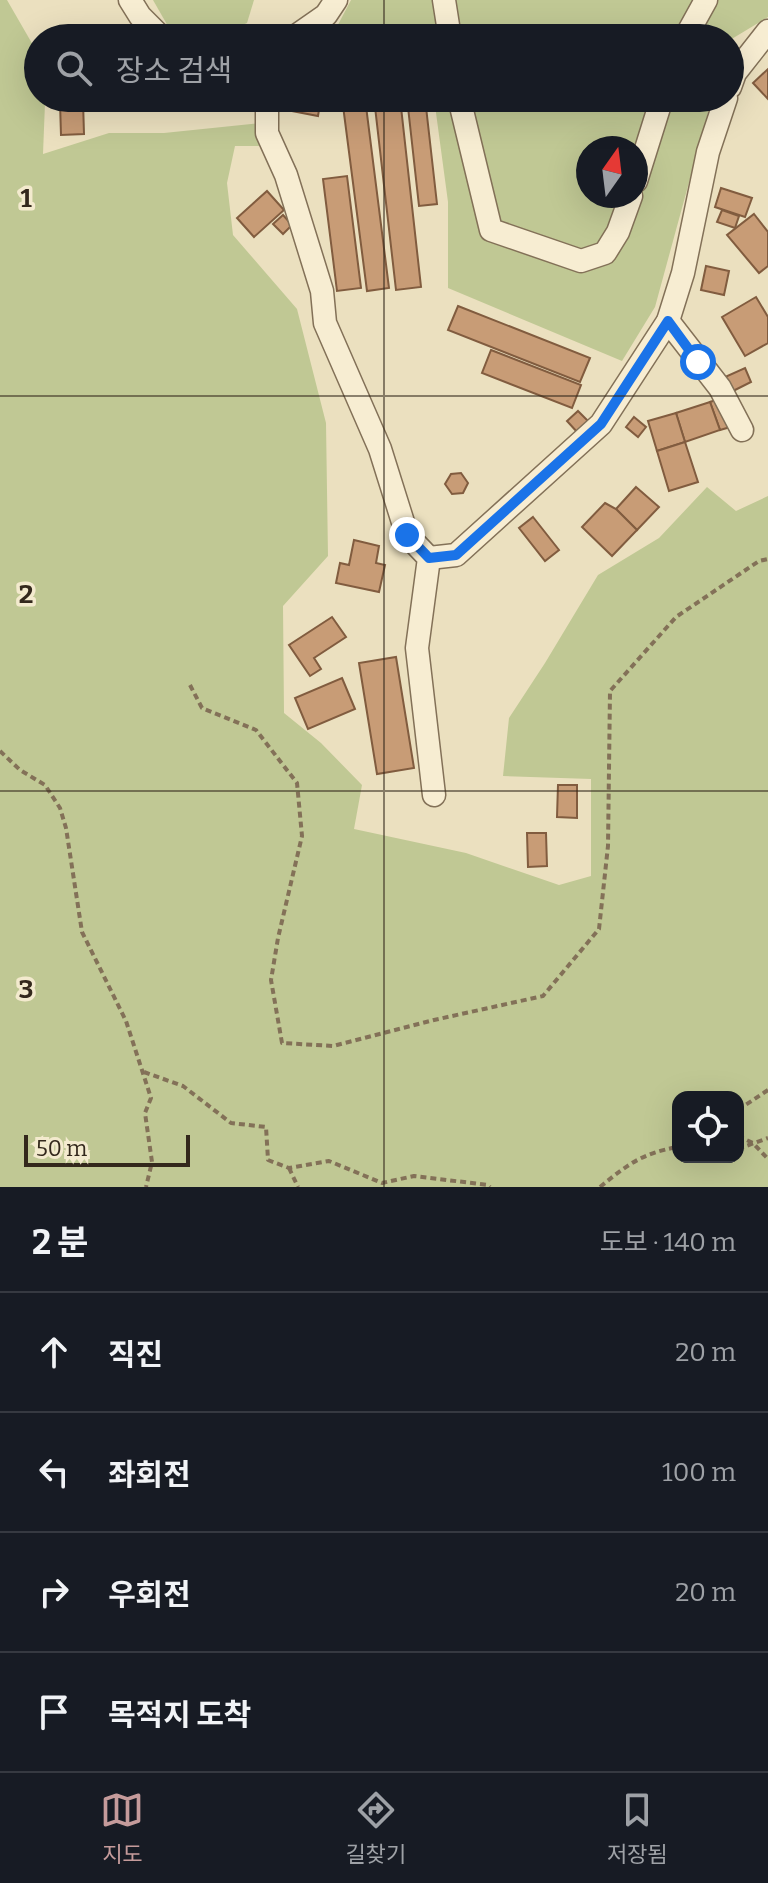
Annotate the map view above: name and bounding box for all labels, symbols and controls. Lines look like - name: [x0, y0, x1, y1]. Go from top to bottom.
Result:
- search box: [24, 24, 744, 112]
- icon: search: [52, 46, 96, 90]
- text: 장소 검색: [116, 53, 232, 89]
- north arrow: [576, 136, 648, 208]
- text: 1: [20, 183, 32, 214]
- route start: [680, 344, 716, 380]
- route end: [389, 517, 425, 553]
- text: 2: [19, 579, 33, 610]
- text: 3: [19, 974, 33, 1005]
- map controls: [672, 1091, 744, 1163]
- button: locate: [672, 1091, 744, 1163]
- scale bar: [24, 1131, 190, 1167]
- text: 50 m: [36, 1135, 87, 1162]
- text: 2 분: [32, 1222, 89, 1263]
- text: 도보 · 140 m: [600, 1227, 736, 1258]
- icon: ahead: [32, 1330, 76, 1374]
- text: 직진: [108, 1337, 163, 1373]
- text: 20 m: [675, 1337, 736, 1368]
- icon: left: [32, 1450, 76, 1494]
- text: 좌회전: [108, 1457, 191, 1493]
- text: 100 m: [662, 1457, 736, 1488]
- icon: right: [32, 1570, 76, 1614]
- text: 우회전: [108, 1577, 191, 1613]
- text: 20 m: [675, 1577, 736, 1608]
- icon: arrive: [32, 1690, 76, 1734]
- text: 목적지 도착: [108, 1697, 251, 1733]
- tab: 지도: [100, 1788, 144, 1868]
- tab: 길찾기: [345, 1788, 406, 1868]
- tab: 저장됨: [607, 1788, 668, 1868]

